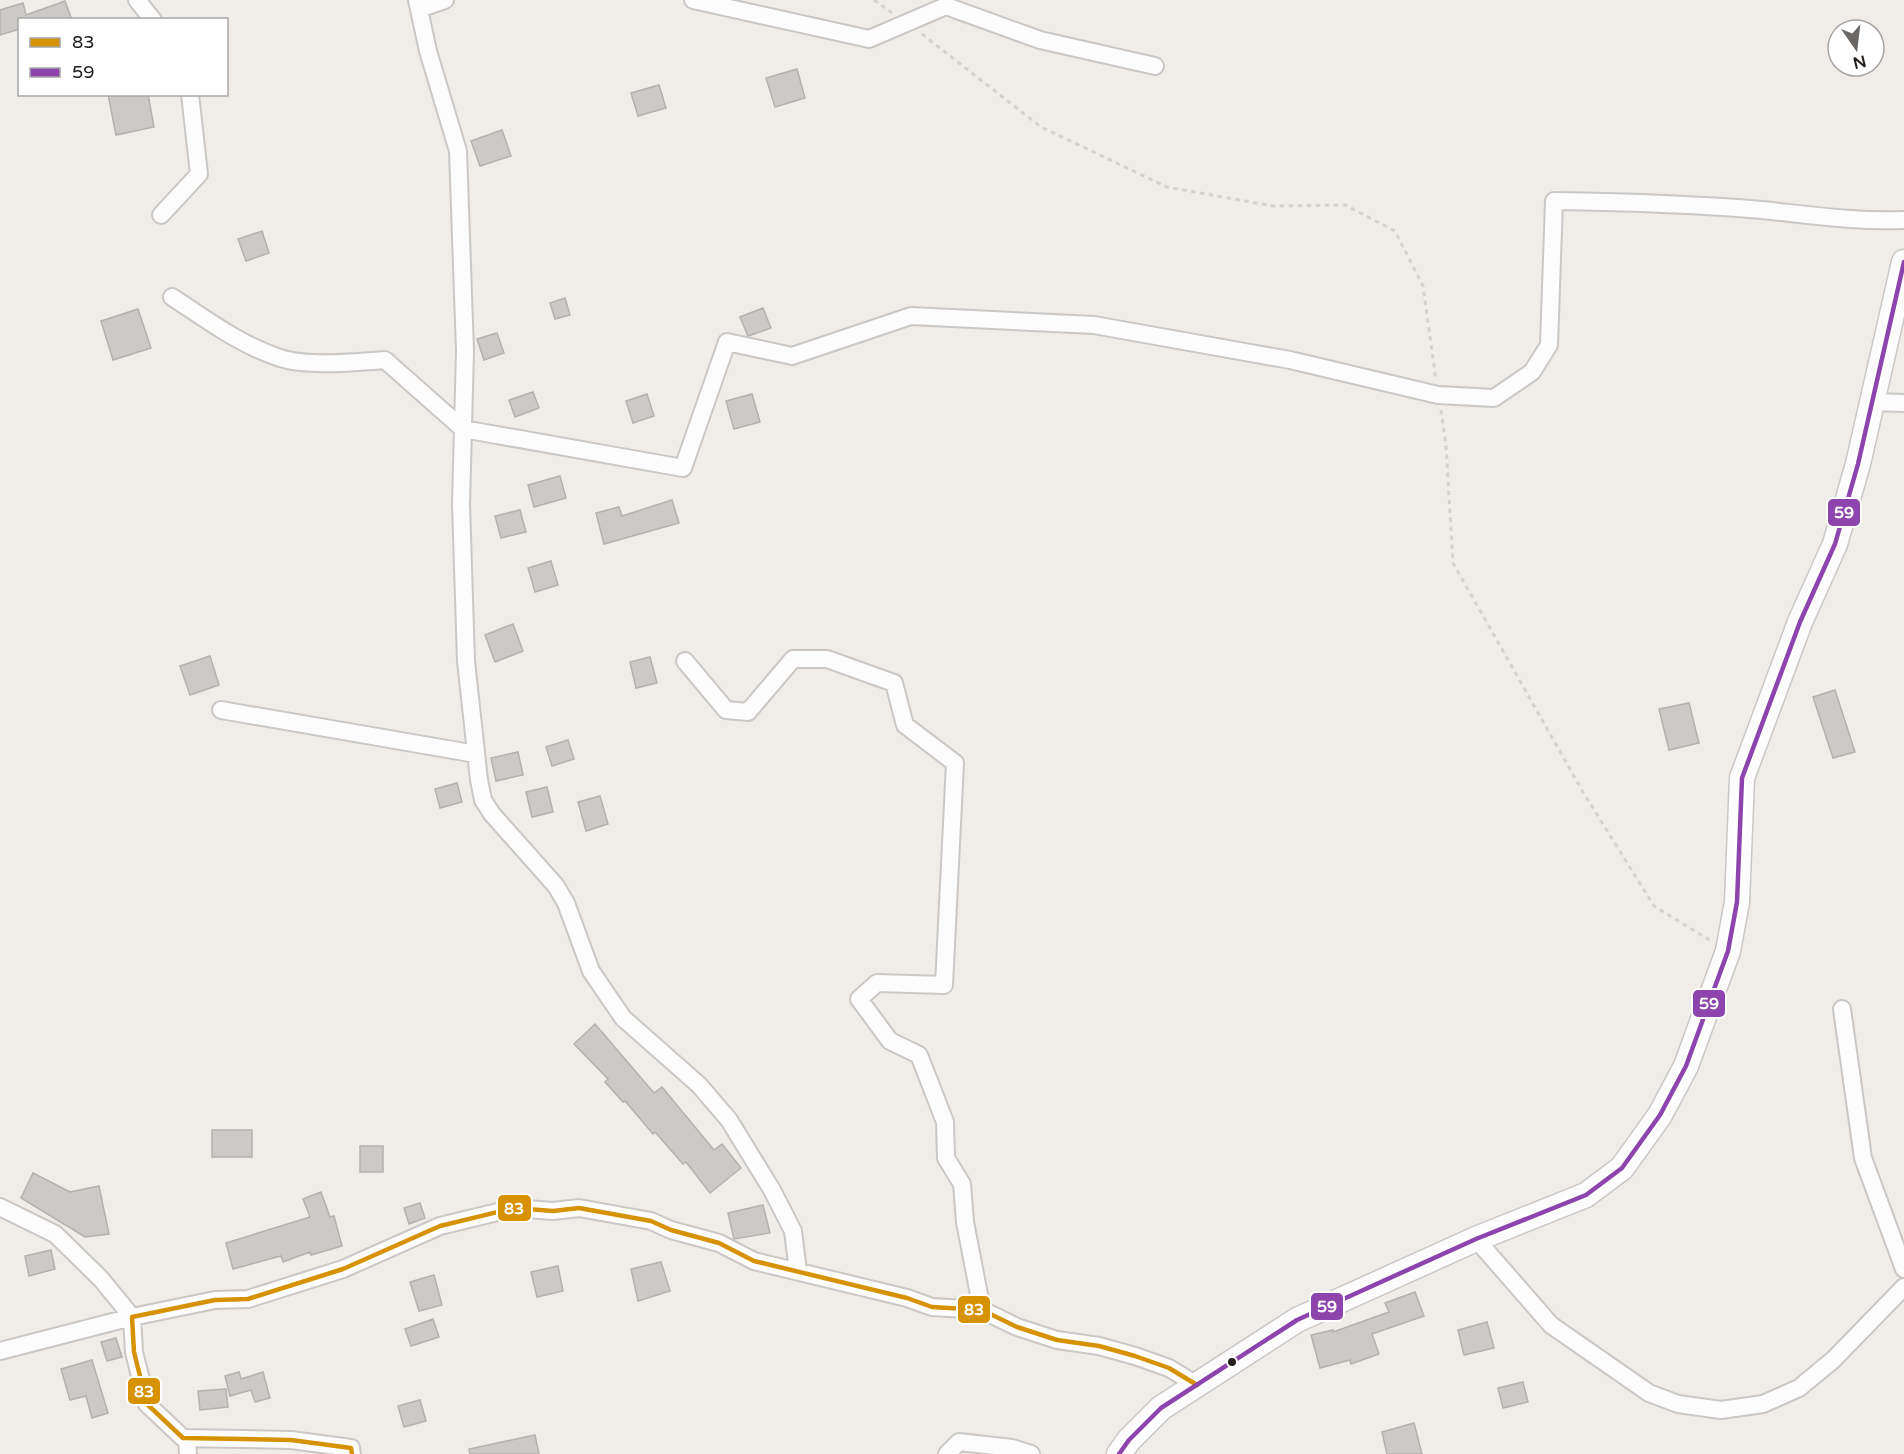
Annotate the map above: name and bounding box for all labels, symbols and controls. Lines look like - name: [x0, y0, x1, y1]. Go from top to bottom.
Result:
- legend: [18, 18, 228, 96]
- north arrow: [1826, 18, 1886, 78]
- text: 83: [72, 31, 95, 53]
- text: N: [1851, 50, 1868, 73]
- text: 59: [72, 61, 95, 83]
- line badge: 59: [1827, 498, 1861, 527]
- text: 59: [1834, 503, 1854, 523]
- line badge: 59: [1692, 989, 1726, 1018]
- text: 59: [1699, 994, 1719, 1014]
- line badge: 83: [497, 1194, 532, 1222]
- text: 83: [504, 1199, 524, 1219]
- line badge: 59: [1310, 1292, 1344, 1321]
- line badge: 83: [957, 1295, 991, 1324]
- text: 59: [1317, 1297, 1337, 1317]
- text: 83: [964, 1300, 984, 1320]
- unlabelled marker: [1226, 1356, 1238, 1368]
- line badge: 83: [127, 1377, 161, 1405]
- text: 83: [134, 1382, 154, 1402]

